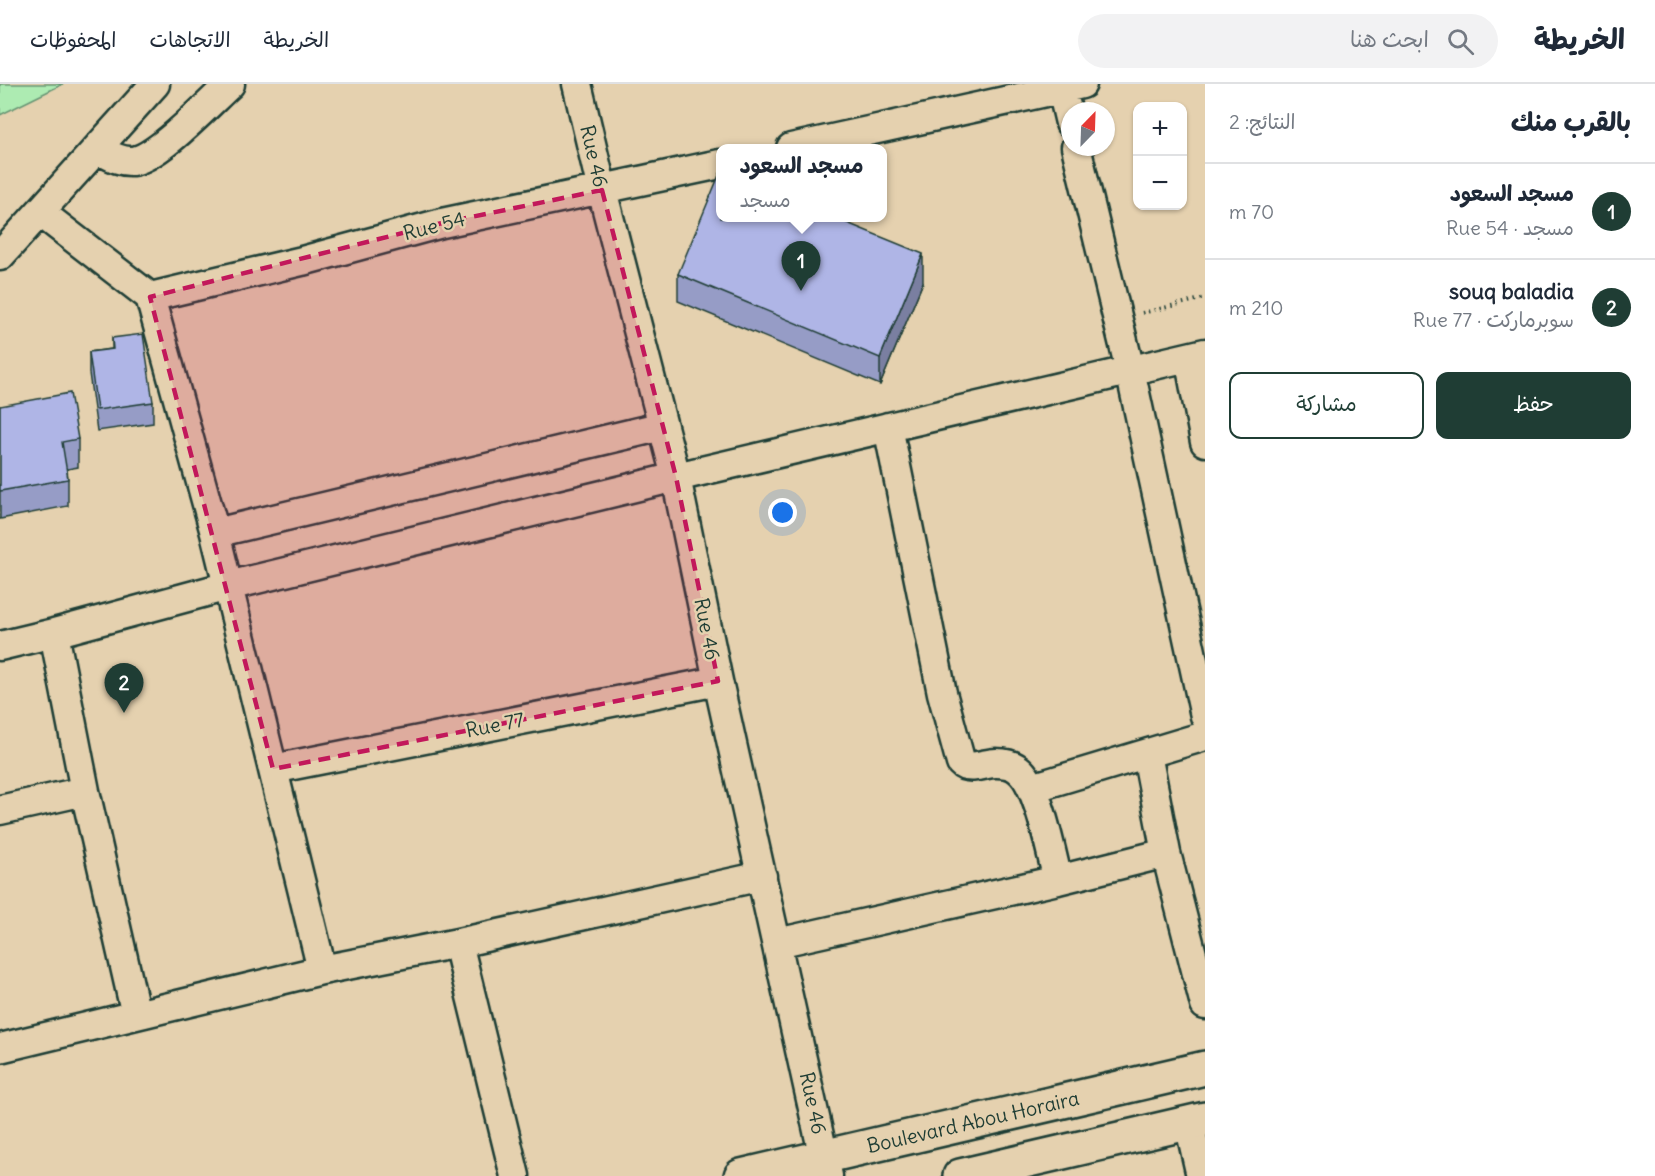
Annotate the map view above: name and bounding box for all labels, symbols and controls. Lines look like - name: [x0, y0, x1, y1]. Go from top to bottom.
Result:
- search box: [1078, 14, 1498, 68]
- text: الخريطة: [1534, 21, 1625, 57]
- text: ابحث هنا: [1350, 25, 1429, 53]
- icon: search: [1444, 25, 1477, 58]
- text: المحفوظات: [30, 26, 116, 53]
- text: الاتجاهات: [149, 26, 231, 53]
- text: الخريطة: [264, 26, 329, 53]
- north arrow: [1061, 102, 1115, 156]
- map controls: [1133, 102, 1187, 210]
- button: +: [1133, 102, 1187, 156]
- text: بالقرب منك: [1511, 105, 1631, 138]
- text: النتائج: 2: [1229, 109, 1295, 134]
- street label: Rue 46: [575, 122, 614, 189]
- popup: [716, 144, 887, 222]
- text: مسجد السعود: [739, 151, 864, 179]
- button: −: [1133, 156, 1187, 210]
- text: مسجد السعود: [1450, 179, 1574, 207]
- text: مسجد: [739, 187, 791, 212]
- text: 70 m: [1229, 199, 1274, 224]
- text: 1: [1608, 199, 1615, 224]
- street label: Rue 54: [400, 206, 467, 245]
- text: مسجد · Rue 54: [1446, 215, 1574, 240]
- pin: 1: [782, 242, 820, 291]
- text: souq baladia: [1449, 277, 1574, 305]
- text: 210 m: [1229, 295, 1283, 320]
- text: 2: [1606, 295, 1617, 320]
- text: سوبرماركت · Rue 77: [1413, 307, 1574, 332]
- button: مشاركة: [1229, 372, 1424, 439]
- button: حفظ: [1436, 372, 1631, 439]
- your location: [768, 498, 797, 527]
- street label: Rue 46: [689, 596, 726, 662]
- pin: 2: [104, 664, 144, 713]
- street label: Rue 77: [463, 707, 527, 742]
- street label: Rue 46: [795, 1070, 832, 1136]
- street label: Boulevard Abou Horaira: [864, 1085, 1081, 1158]

